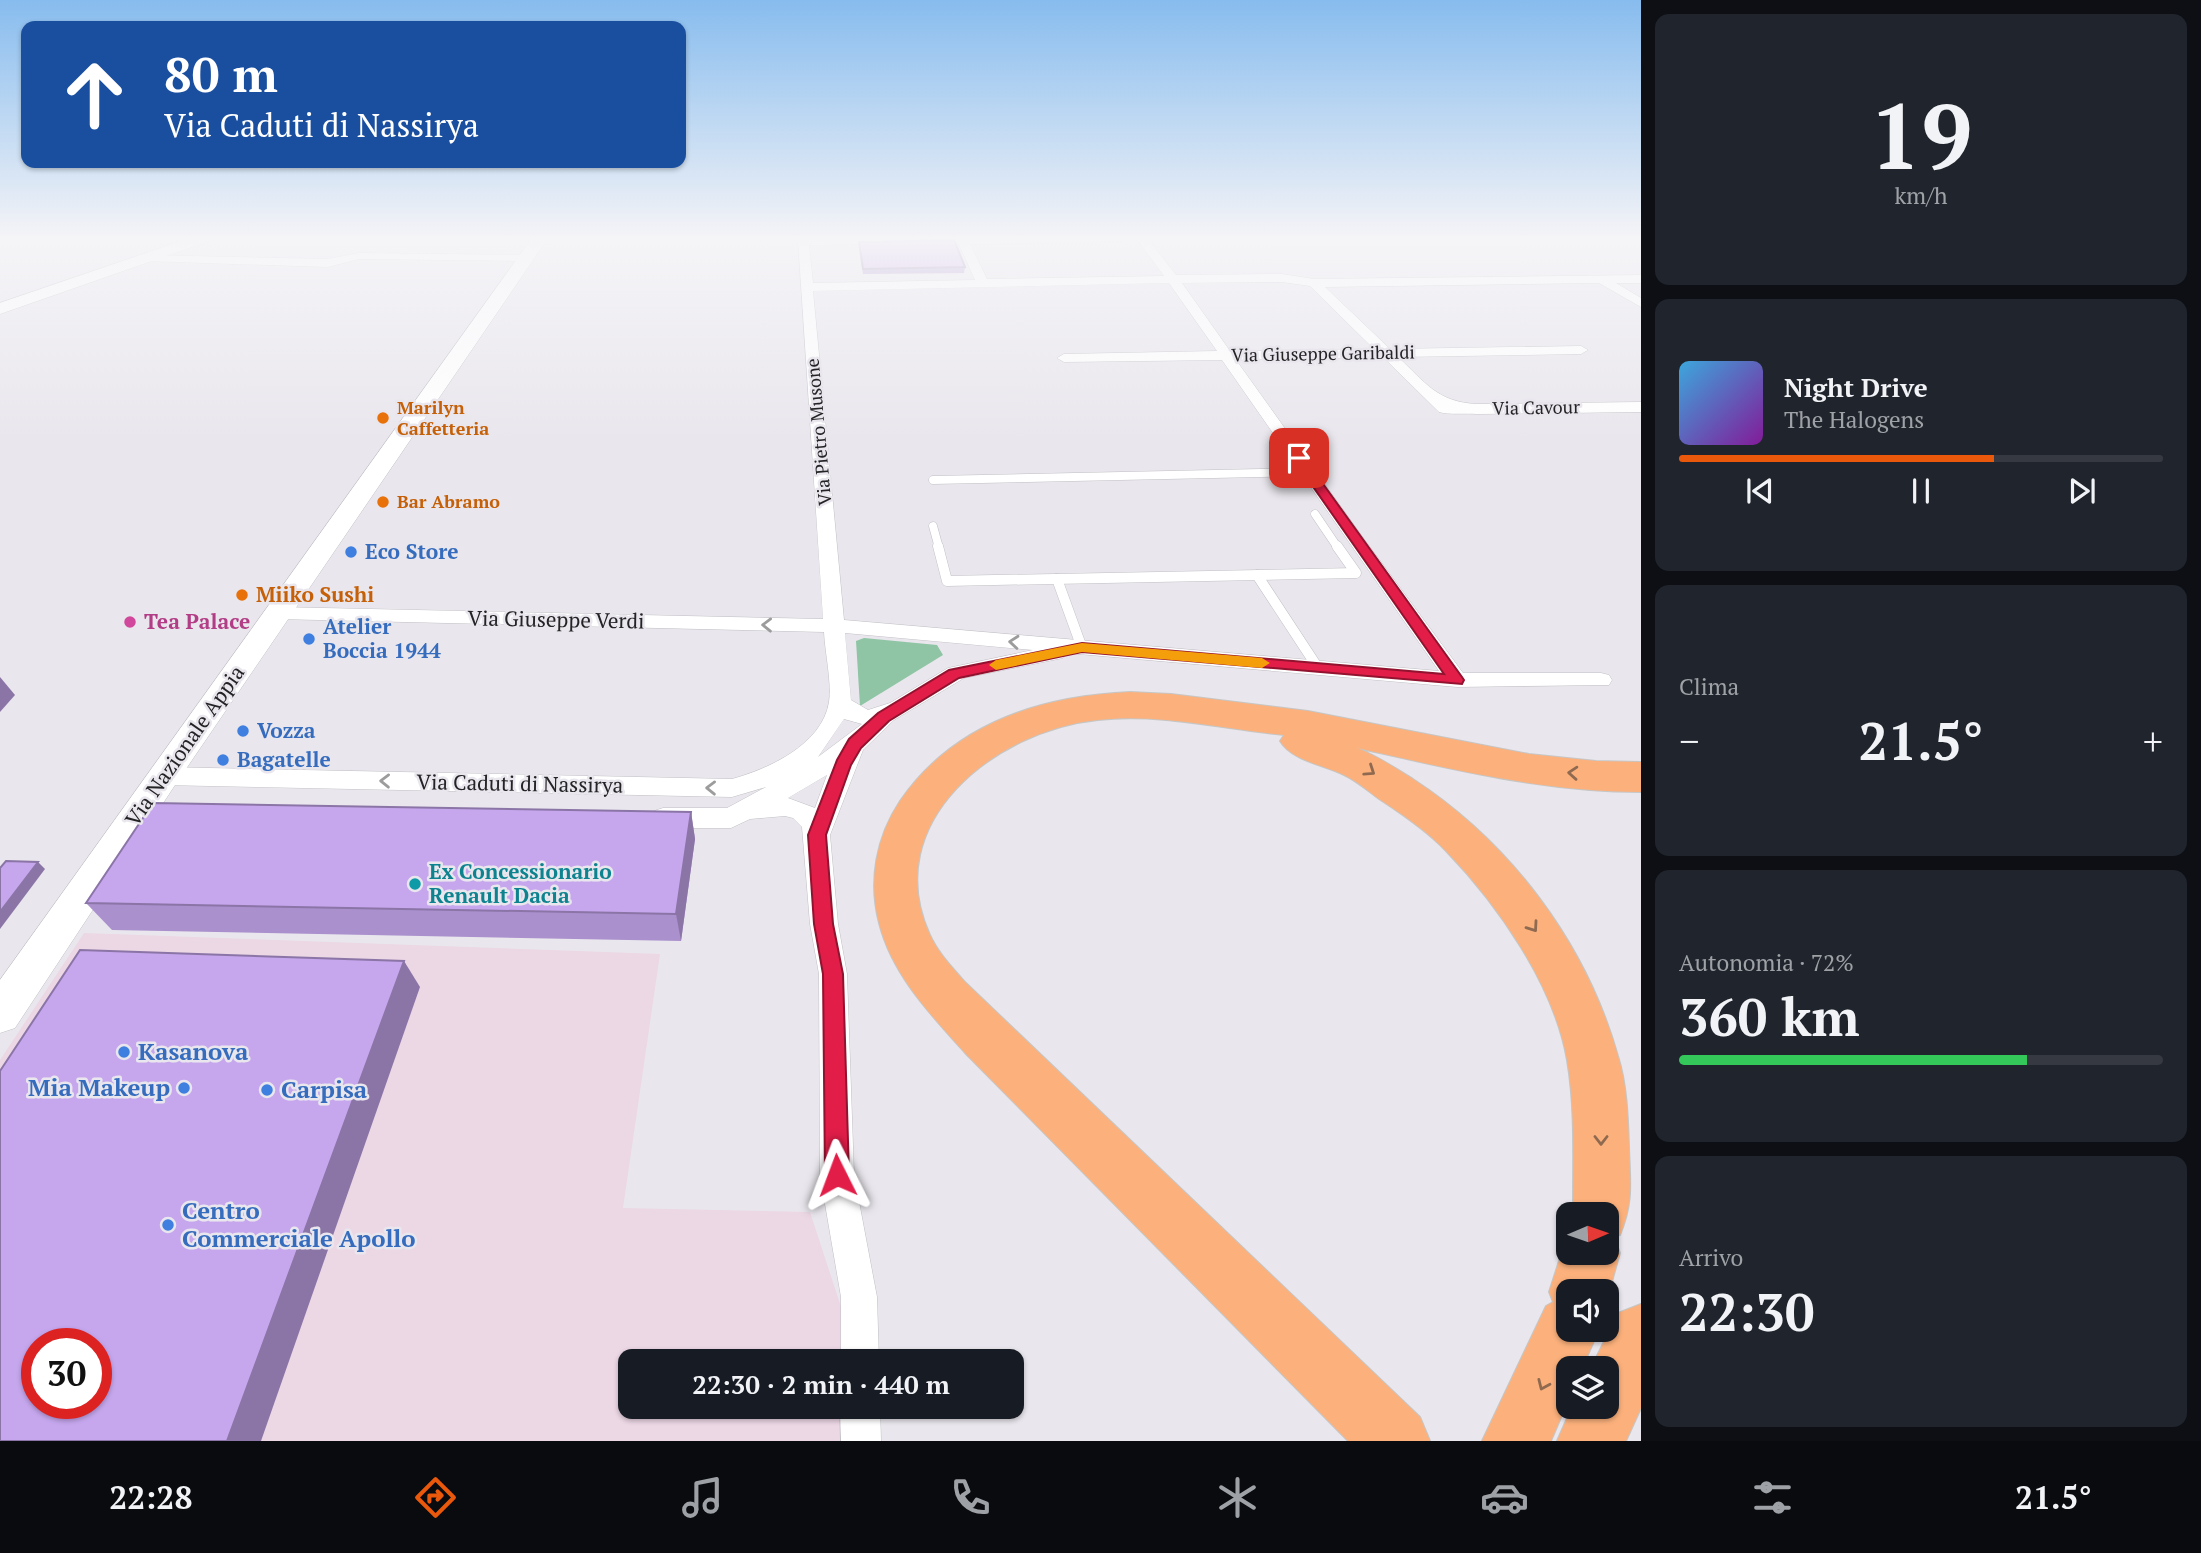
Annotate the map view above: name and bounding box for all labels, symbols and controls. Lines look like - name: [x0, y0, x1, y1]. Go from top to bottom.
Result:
- text: 80 m: [164, 41, 278, 106]
- icon: ahead: [49, 49, 140, 140]
- text: 19: [1870, 74, 1972, 195]
- text: Via Caduti di Nassirya: [164, 104, 479, 146]
- text: km/h: [1894, 180, 1948, 211]
- street label: Via Giuseppe Garibaldi: [1231, 339, 1415, 367]
- street label: Via Pietro Musone: [800, 357, 836, 507]
- text: Night Drive: [1784, 370, 1928, 404]
- street label: Via Cavour: [1492, 394, 1580, 420]
- place label: Marilyn Caffetteria: [397, 395, 489, 440]
- text: The Halogens: [1784, 404, 1924, 435]
- marker: Marilyn Caffetteria: [375, 410, 391, 426]
- pin: [1269, 428, 1329, 488]
- icon: arrive: [1280, 439, 1318, 477]
- icon: previous: [1741, 472, 1779, 510]
- icon: pause: [1902, 472, 1940, 510]
- icon: next: [2063, 472, 2101, 510]
- place label: Bar Abramo: [397, 489, 500, 513]
- marker: Bar Abramo: [375, 494, 391, 510]
- place label: Eco Store: [365, 537, 459, 565]
- marker: Eco Store: [343, 544, 359, 560]
- place label: Miiko Sushi: [256, 580, 374, 608]
- marker: Miiko Sushi: [234, 587, 250, 603]
- street label: Via Giuseppe Verdi: [467, 603, 645, 635]
- place label: Tea Palace: [144, 607, 250, 635]
- place label: Atelier Boccia 1944: [323, 612, 441, 664]
- marker: Tea Palace: [122, 614, 138, 630]
- one-way arrow: [761, 617, 772, 632]
- marker: Atelier Boccia 1944: [301, 631, 317, 647]
- one-way arrow: [1008, 635, 1019, 650]
- street label: Via Nazionale Appia: [118, 659, 250, 831]
- text: Clima: [1679, 671, 1739, 702]
- text: 21.5°: [1858, 706, 1984, 775]
- place label: Vozza: [257, 716, 316, 744]
- text: −: [1679, 716, 1699, 766]
- text: +: [2143, 716, 2163, 766]
- marker: Vozza: [235, 723, 251, 739]
- place label: Bagatelle: [237, 745, 331, 773]
- marker: Bagatelle: [215, 752, 231, 768]
- one-way arrow: [1362, 763, 1375, 776]
- one-way arrow: [1567, 766, 1578, 781]
- street label: Via Caduti di Nassirya: [416, 767, 624, 799]
- one-way arrow: [380, 773, 390, 789]
- one-way arrow: [705, 780, 716, 796]
- place label: Ex Concessionario Renault Dacia: [429, 857, 612, 909]
- marker: Ex Concessionario Renault Dacia: [407, 876, 423, 892]
- one-way arrow: [1525, 919, 1537, 932]
- text: Autonomia · 72%: [1679, 947, 1854, 978]
- text: 360 km: [1679, 982, 1860, 1051]
- place label: Kasanova: [138, 1035, 249, 1067]
- marker: Kasanova: [116, 1044, 132, 1060]
- place label: Mia Makeup: [28, 1071, 170, 1103]
- place label: Carpisa: [281, 1073, 368, 1105]
- marker: Mia Makeup: [176, 1080, 192, 1096]
- marker: Carpisa: [259, 1082, 275, 1098]
- one-way arrow: [1593, 1136, 1609, 1146]
- position arrow: [800, 1138, 874, 1212]
- place label: Centro Commerciale Apollo: [182, 1194, 416, 1254]
- north arrow: [1556, 1202, 1619, 1265]
- map controls: [1556, 1202, 1619, 1419]
- marker: Centro Commerciale Apollo: [160, 1217, 176, 1233]
- text: Arrivo: [1679, 1242, 1743, 1273]
- text: 22:30: [1679, 1277, 1814, 1346]
- button: sound: [1556, 1279, 1619, 1342]
- speed limit sign: 30: [21, 1328, 112, 1419]
- button: layers: [1556, 1356, 1619, 1419]
- text: 22:30 · 2 min · 440 m: [692, 1367, 950, 1401]
- one-way arrow: [1537, 1378, 1551, 1390]
- icon: directions: [411, 1473, 460, 1522]
- icon: music: [678, 1473, 727, 1522]
- icon: phone: [946, 1473, 995, 1522]
- icon: climate: [1213, 1473, 1262, 1522]
- icon: car: [1480, 1473, 1529, 1522]
- icon: filters: [1748, 1473, 1797, 1522]
- text: 22:28: [109, 1476, 192, 1518]
- text: 21.5°: [2015, 1476, 2092, 1518]

